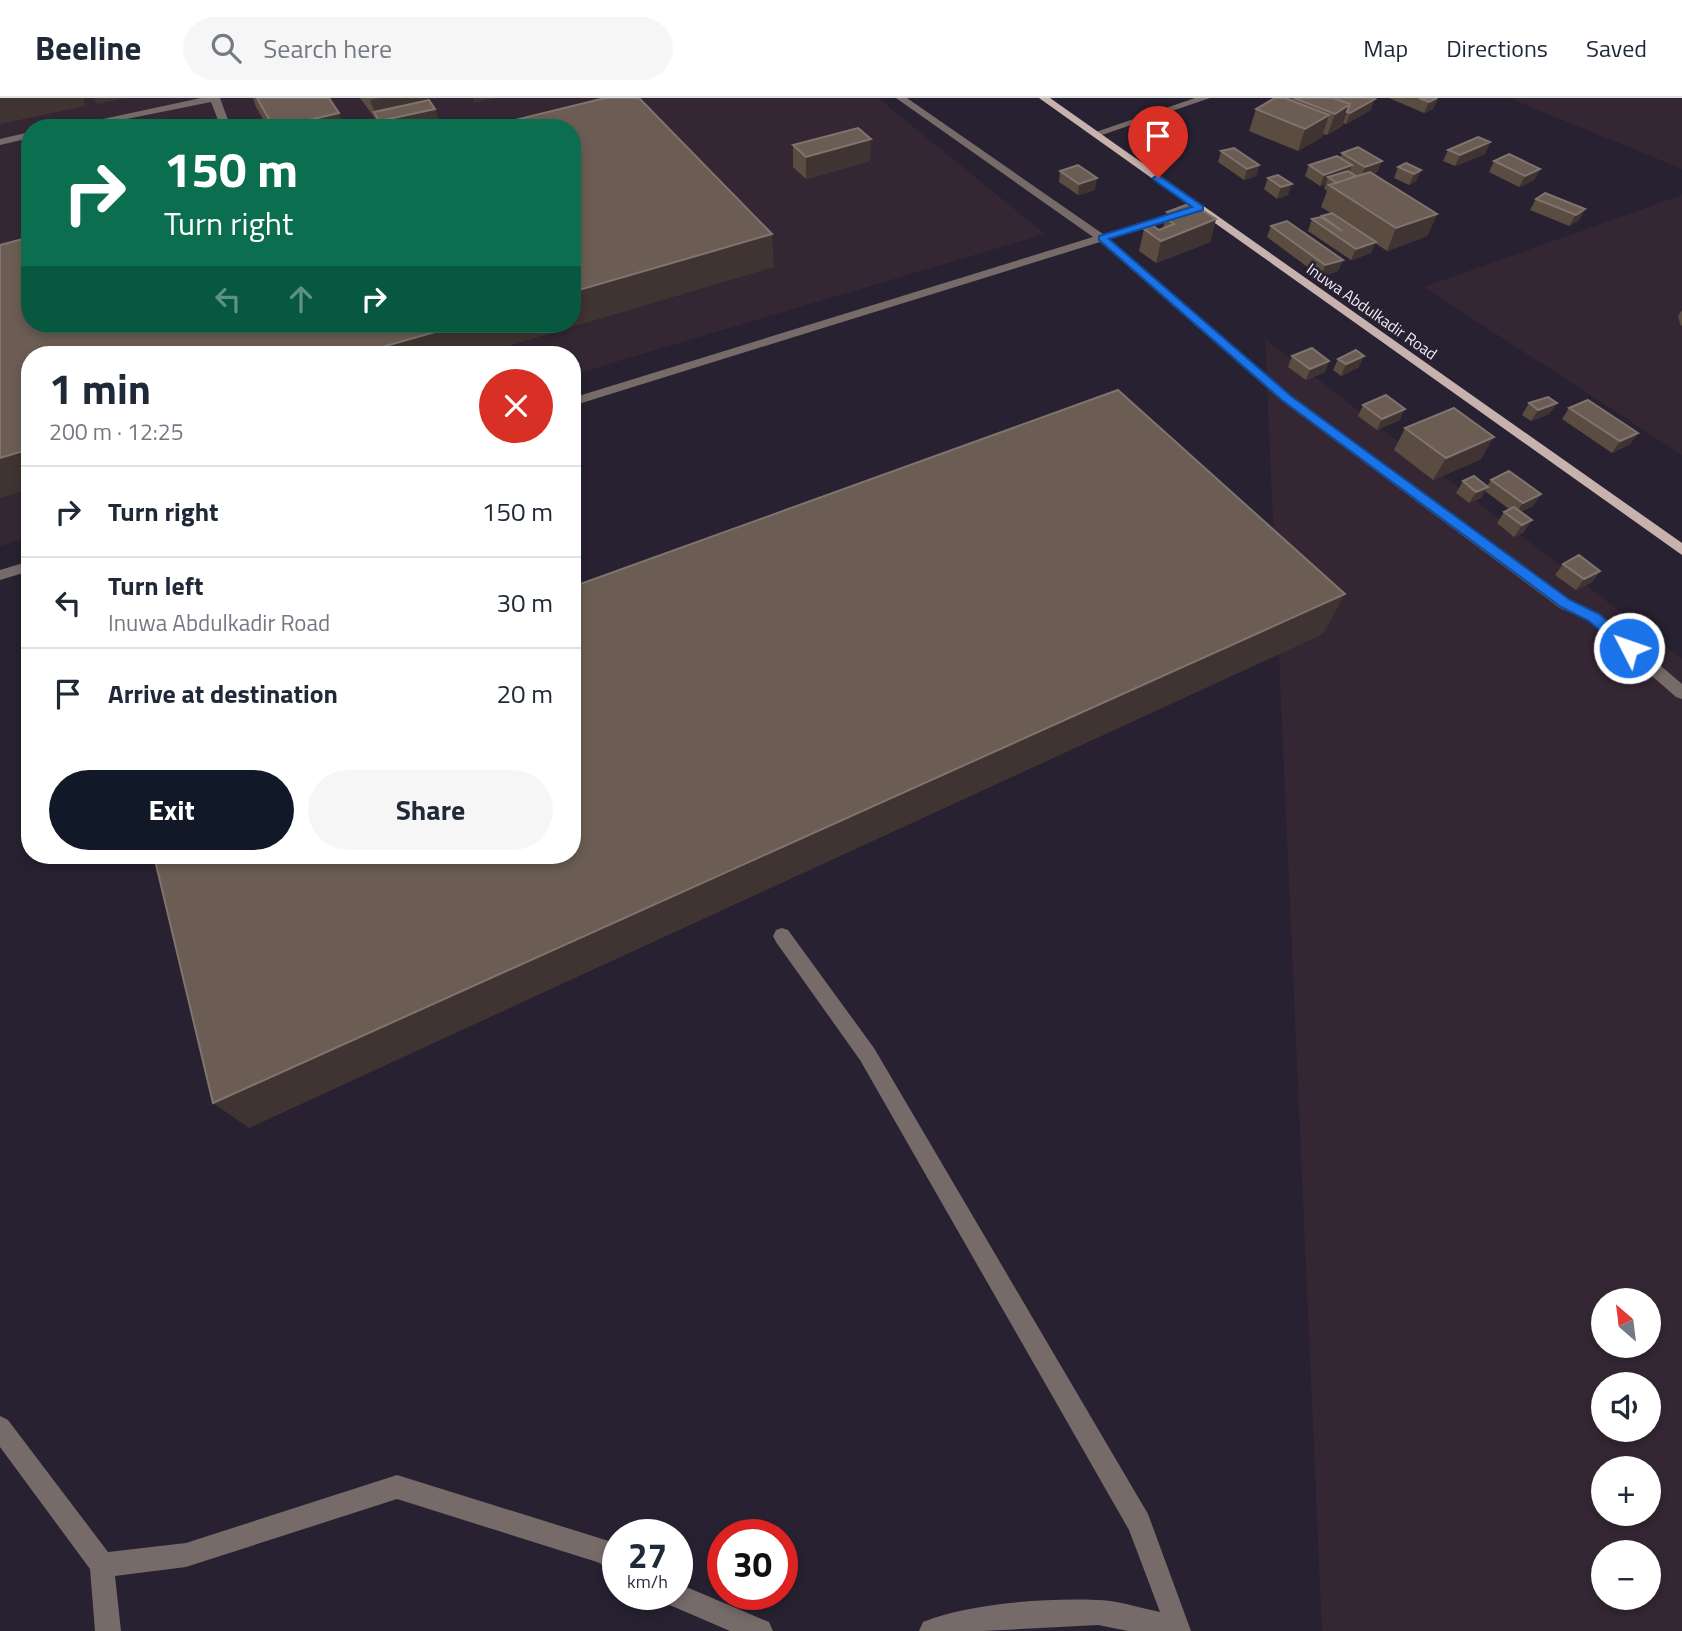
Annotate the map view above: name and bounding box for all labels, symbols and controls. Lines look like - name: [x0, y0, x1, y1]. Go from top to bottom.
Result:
- search box: [183, 17, 673, 80]
- text: Beeline: [35, 23, 141, 73]
- icon: search: [207, 29, 245, 67]
- text: Search here: [263, 29, 392, 68]
- text: Map: [1363, 30, 1408, 66]
- text: Directions: [1446, 30, 1548, 66]
- text: Saved: [1586, 30, 1647, 66]
- pin: [1128, 106, 1188, 178]
- icon: arrive: [1139, 117, 1177, 155]
- text: 150 m: [164, 131, 298, 206]
- icon: right: [49, 147, 140, 238]
- text: Turn right: [164, 199, 293, 247]
- street label: Inuwa Abdulkadir Road: [1302, 257, 1442, 365]
- icon: left: [209, 280, 247, 318]
- icon: ahead: [282, 280, 320, 318]
- icon: right: [355, 280, 393, 318]
- text: 1 min: [49, 356, 151, 420]
- button: close: [479, 369, 553, 443]
- text: 200 m · 12:25: [49, 414, 184, 449]
- text: Turn right: [108, 492, 219, 531]
- text: 150 m: [482, 492, 553, 531]
- icon: right: [49, 493, 87, 531]
- text: Turn left: [108, 566, 203, 605]
- text: 30 m: [496, 583, 553, 622]
- icon: left: [49, 584, 87, 622]
- text: Inuwa Abdulkadir Road: [108, 605, 330, 640]
- position arrow: [1592, 611, 1666, 685]
- text: Arrive at destination: [108, 674, 338, 713]
- text: 20 m: [496, 674, 553, 713]
- icon: arrive: [49, 675, 87, 713]
- button: Exit: [49, 770, 294, 850]
- button: Share: [308, 770, 553, 850]
- north arrow: [1591, 1288, 1661, 1358]
- map controls: [1591, 1288, 1661, 1610]
- button: sound: [1591, 1372, 1661, 1442]
- button: +: [1591, 1456, 1661, 1526]
- speed limit sign: 30: [707, 1519, 798, 1610]
- text: 27: [628, 1528, 667, 1582]
- button: −: [1591, 1540, 1661, 1610]
- text: km/h: [627, 1568, 668, 1595]

